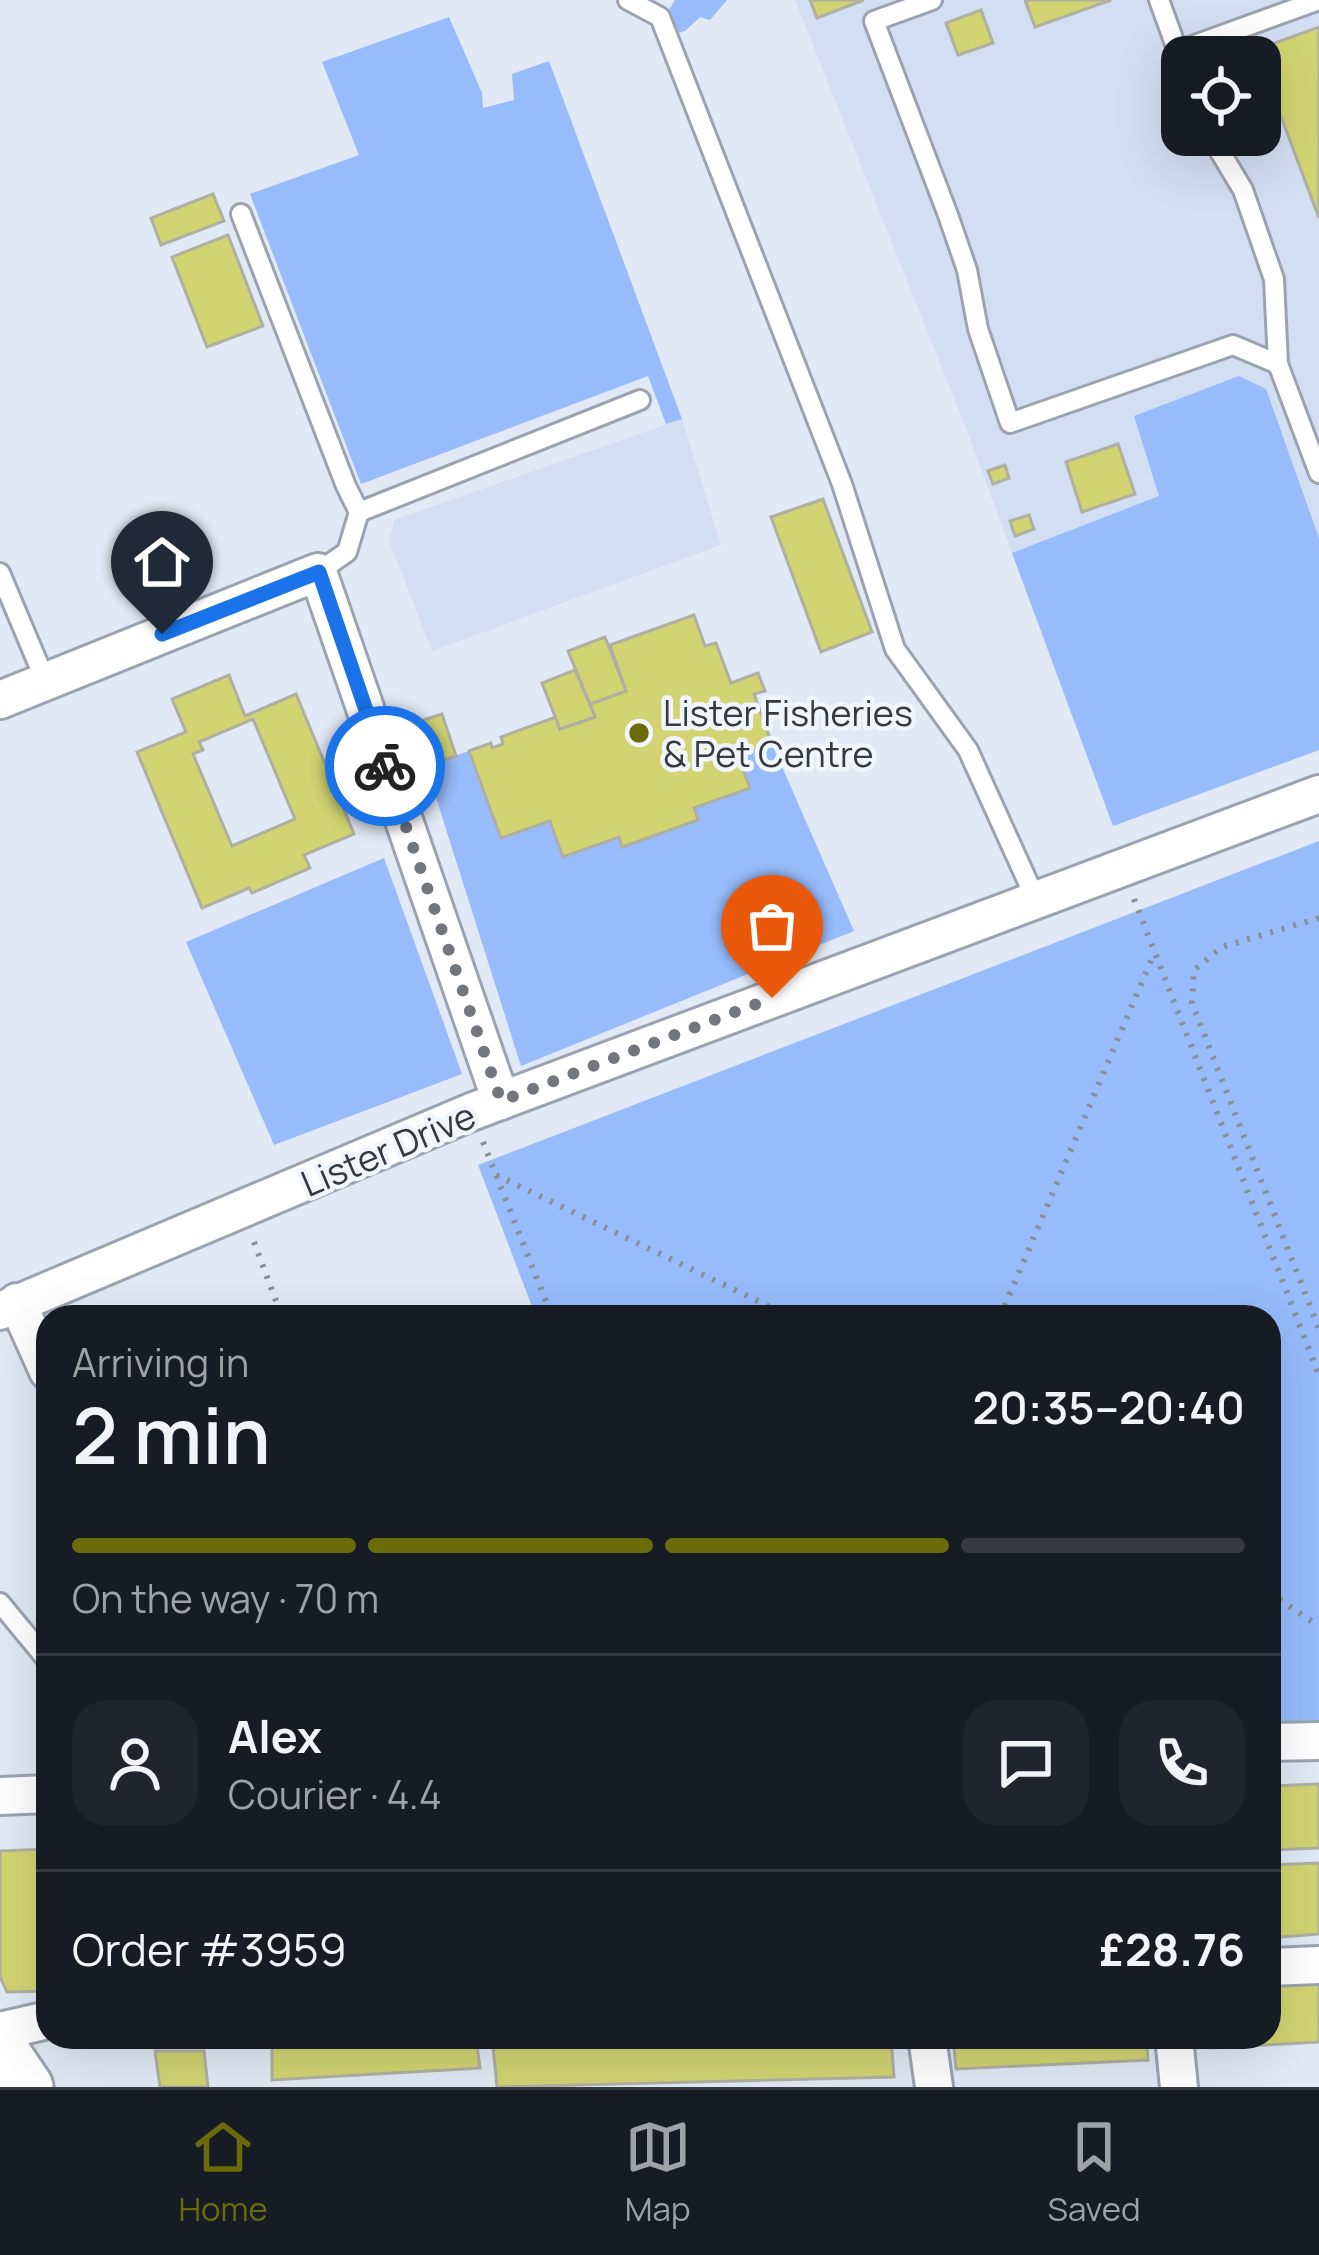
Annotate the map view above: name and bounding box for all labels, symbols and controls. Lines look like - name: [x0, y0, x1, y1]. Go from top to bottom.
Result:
- map controls: [1161, 36, 1281, 156]
- button: locate: [1161, 36, 1281, 156]
- pin: [111, 511, 213, 634]
- icon: home: [129, 529, 195, 595]
- place label: Lister Fisheries & Pet Centre: [663, 688, 913, 778]
- courier: [325, 706, 445, 826]
- marker: Lister Fisheries & Pet Centre: [626, 720, 652, 746]
- icon: bike: [352, 733, 418, 799]
- pin: [721, 875, 823, 998]
- icon: bag: [739, 893, 805, 959]
- street label: Lister Drive: [293, 1090, 483, 1208]
- text: Arriving in: [72, 1335, 249, 1389]
- text: 20:35–20:40: [973, 1376, 1245, 1438]
- text: 2 min: [72, 1381, 271, 1487]
- text: On the way · 70 m: [72, 1571, 379, 1625]
- button: person: [72, 1700, 198, 1826]
- button: chat: [963, 1700, 1089, 1826]
- button: phone: [1119, 1700, 1245, 1826]
- text: Alex: [228, 1705, 322, 1767]
- text: Courier · 4.4: [228, 1767, 442, 1821]
- text: Order #3959: [72, 1918, 347, 1980]
- text: £28.76: [1099, 1918, 1245, 1980]
- tab: Home: [178, 2114, 268, 2231]
- tab: Map: [625, 2114, 691, 2231]
- tab: Saved: [1048, 2114, 1141, 2231]

